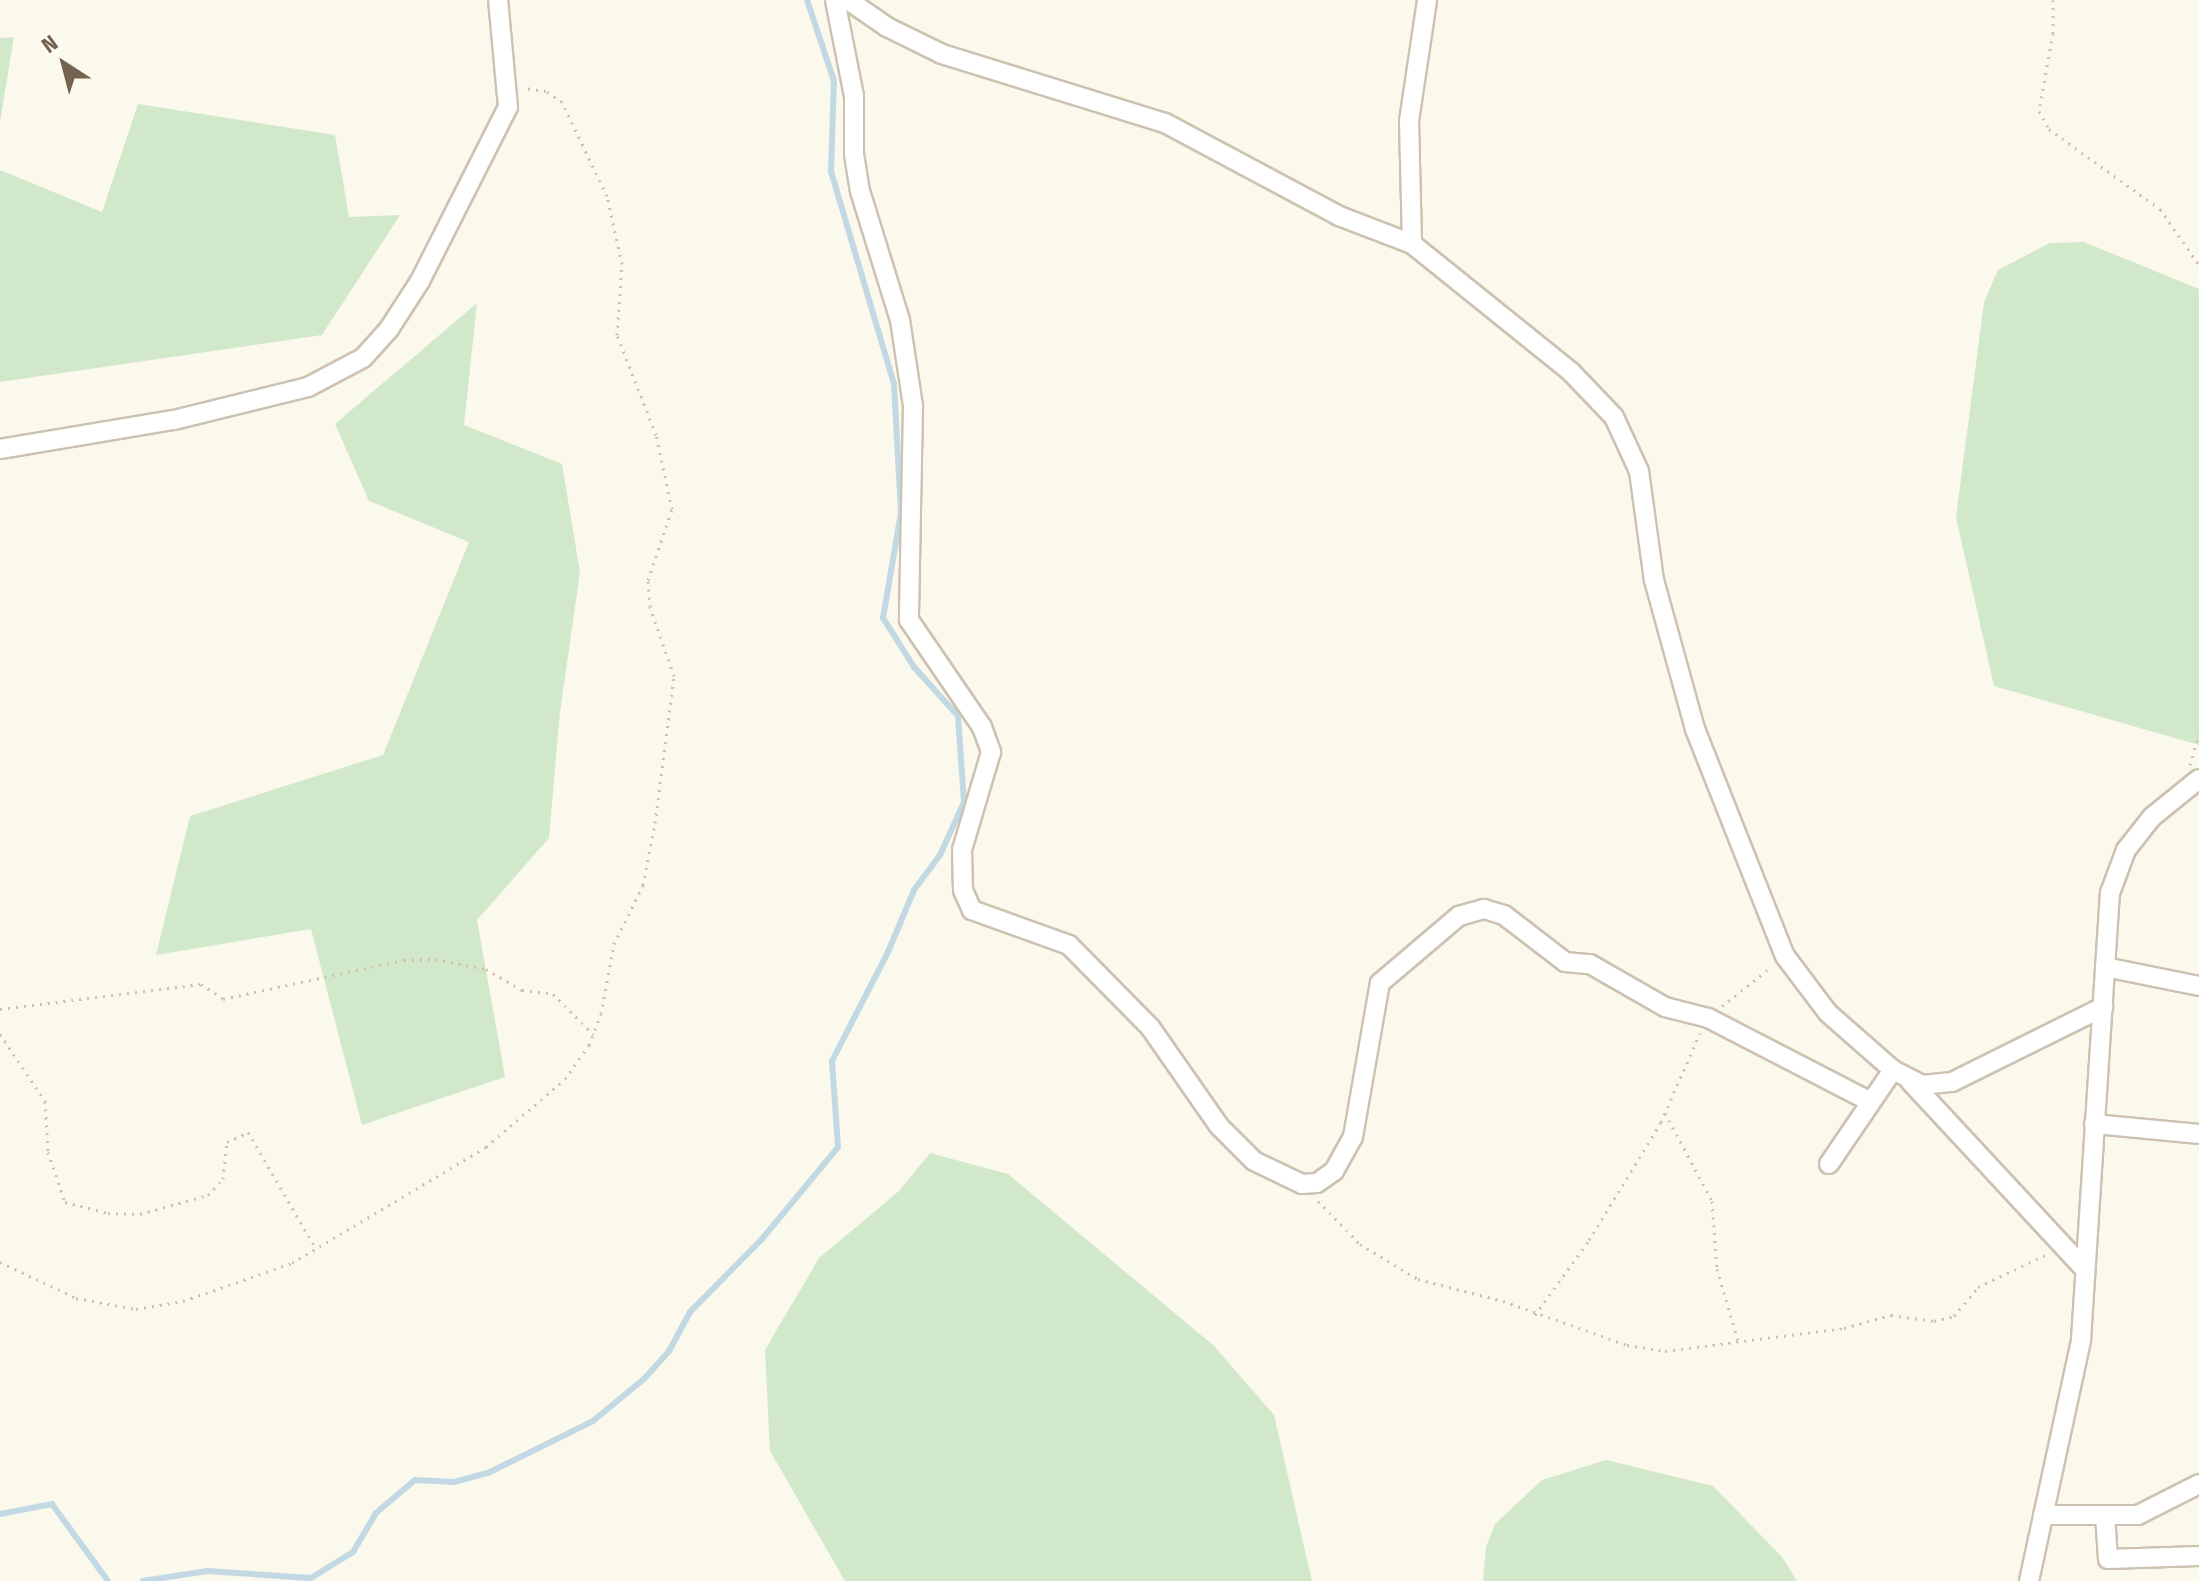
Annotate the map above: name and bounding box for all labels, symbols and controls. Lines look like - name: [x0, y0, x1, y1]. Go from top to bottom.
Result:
- north arrow: [24, 24, 104, 104]
- text: N: [36, 29, 63, 59]

